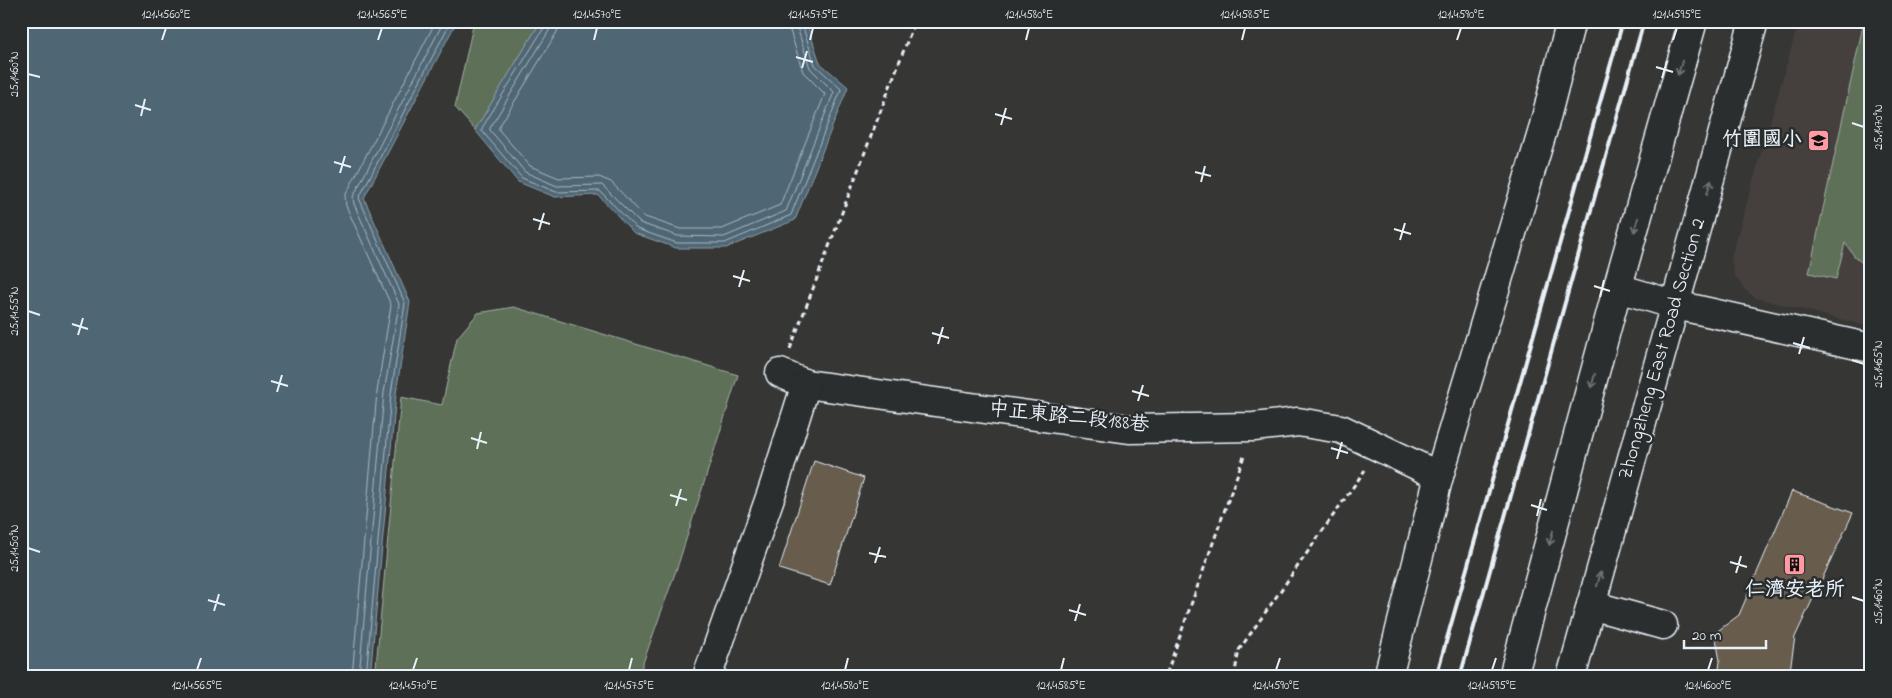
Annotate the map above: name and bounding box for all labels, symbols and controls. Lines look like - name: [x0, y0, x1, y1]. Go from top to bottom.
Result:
- text: 121.4560°E: [142, 6, 190, 24]
- text: 121.4565°E: [357, 6, 407, 24]
- text: 121.4570°E: [573, 6, 621, 24]
- text: 121.4575°E: [788, 6, 838, 24]
- text: 121.4580°E: [1005, 6, 1053, 24]
- text: 121.4585°E: [1220, 6, 1270, 24]
- text: 121.4590°E: [1437, 6, 1485, 24]
- text: 121.4595°E: [1653, 6, 1701, 24]
- text: 25.1460°N: [6, 51, 24, 97]
- one-way arrow: [1674, 60, 1684, 76]
- text: 25.1470°N: [1870, 104, 1888, 150]
- place label: 竹圍國小: [1722, 126, 1802, 155]
- school or university icon: 竹圍國小: [1806, 128, 1830, 152]
- one-way arrow: [1704, 179, 1714, 195]
- street label: Zhongzheng East Road Section 2: [1612, 215, 1715, 483]
- one-way arrow: [1630, 216, 1640, 232]
- text: 25.1455°N: [6, 286, 24, 336]
- text: 25.1465°N: [1870, 340, 1888, 388]
- one-way arrow: [1588, 373, 1597, 389]
- street label: 中正東路二段188巷: [987, 395, 1152, 441]
- text: 25.1450°N: [6, 524, 24, 572]
- one-way arrow: [1545, 530, 1555, 546]
- building icon: 仁濟安老所: [1783, 552, 1807, 576]
- one-way arrow: [1594, 572, 1604, 588]
- place label: 仁濟安老所: [1745, 576, 1845, 605]
- text: 25.1460°N: [1870, 578, 1888, 624]
- scale bar: [1684, 618, 1767, 650]
- text: 20 m: [1692, 625, 1722, 647]
- text: 121.4565°E: [172, 677, 222, 695]
- text: 121.4570°E: [389, 677, 437, 695]
- text: 121.4575°E: [604, 677, 654, 695]
- text: 121.4580°E: [821, 677, 869, 695]
- text: 121.4585°E: [1036, 677, 1086, 695]
- text: 121.4590°E: [1252, 677, 1300, 695]
- text: 121.4595°E: [1468, 677, 1516, 695]
- text: 121.4600°E: [1684, 677, 1732, 695]

